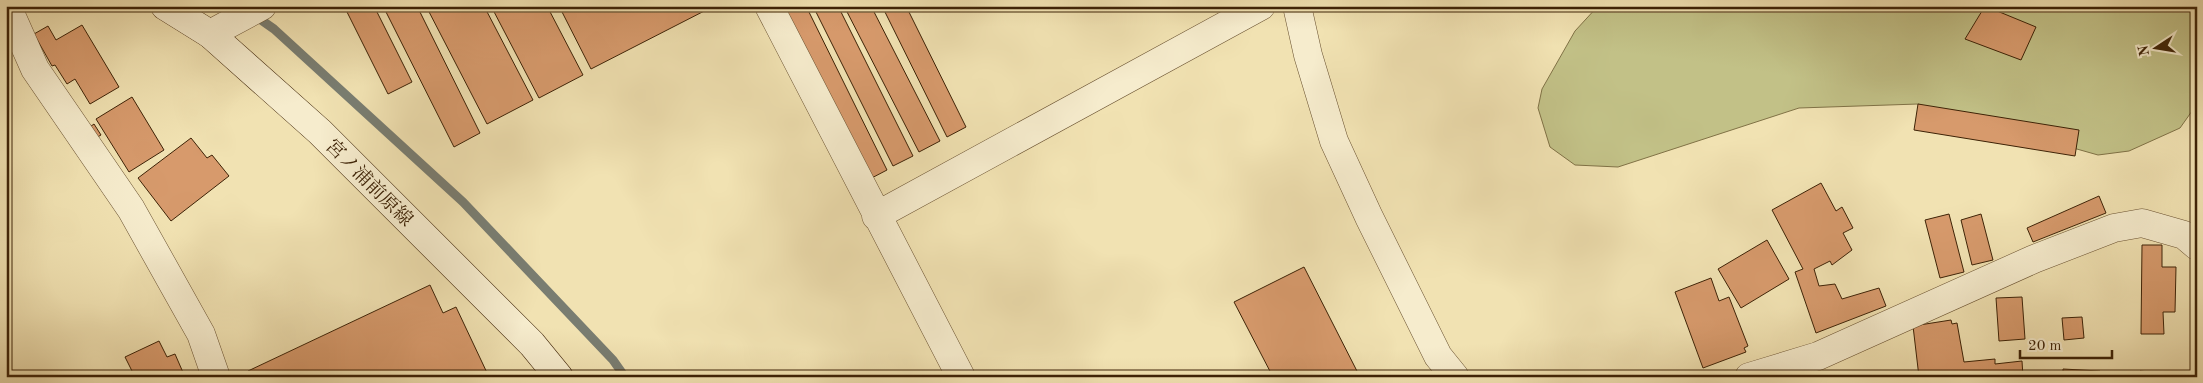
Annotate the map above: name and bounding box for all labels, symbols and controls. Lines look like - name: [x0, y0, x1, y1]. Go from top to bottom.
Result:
- north arrow: [2130, 22, 2180, 72]
- text: N: [2136, 44, 2152, 57]
- street label: 宮ノ浦前原線: [321, 135, 417, 231]
- scale bar: [2020, 328, 2113, 360]
- text: 20 m: [2028, 339, 2062, 354]

